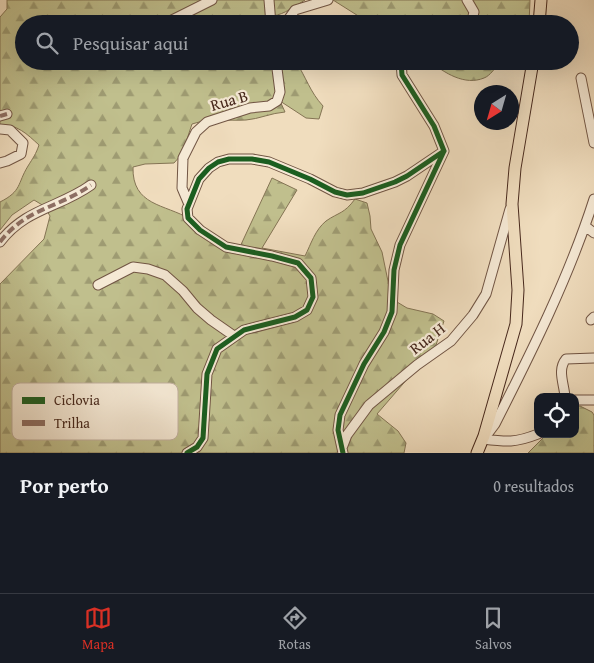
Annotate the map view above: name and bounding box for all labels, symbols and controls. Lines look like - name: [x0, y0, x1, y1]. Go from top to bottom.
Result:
- search box: [15, 15, 579, 70]
- icon: search: [33, 29, 61, 57]
- text: Pesquisar aqui: [73, 29, 188, 57]
- street label: Rua B: [207, 83, 251, 117]
- north arrow: [474, 85, 519, 130]
- street label: Rua H: [404, 316, 450, 360]
- legend: [12, 383, 178, 440]
- text: Ciclovia: [54, 390, 100, 410]
- map controls: [534, 393, 579, 438]
- button: locate: [534, 393, 579, 438]
- text: Trilha: [54, 413, 90, 433]
- text: Por perto: [20, 470, 109, 501]
- text: 0 resultados: [493, 474, 574, 498]
- tab: Mapa: [82, 604, 114, 654]
- tab: Rotas: [279, 604, 311, 654]
- tab: Salvos: [475, 604, 512, 654]

